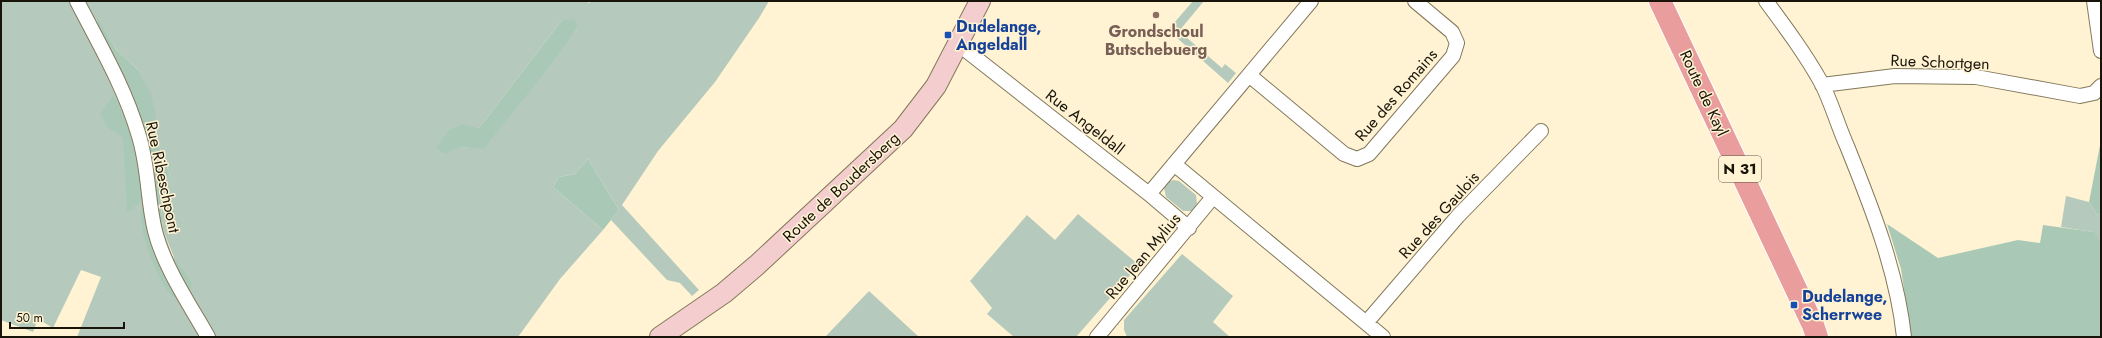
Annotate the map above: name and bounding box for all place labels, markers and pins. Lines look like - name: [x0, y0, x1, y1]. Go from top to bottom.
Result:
- marker: Grondschoul Butschebuerg: [1151, 10, 1161, 20]
- place label: Dudelange, Angeldall: [955, 15, 1041, 56]
- place label: Grondschoul Butschebuerg: [1105, 20, 1207, 61]
- marker: Dudelange, Angeldall: [943, 30, 953, 40]
- place label: Dudelange, Scherrwee: [1802, 285, 1887, 326]
- marker: Dudelange, Scherrwee: [1789, 300, 1799, 310]

